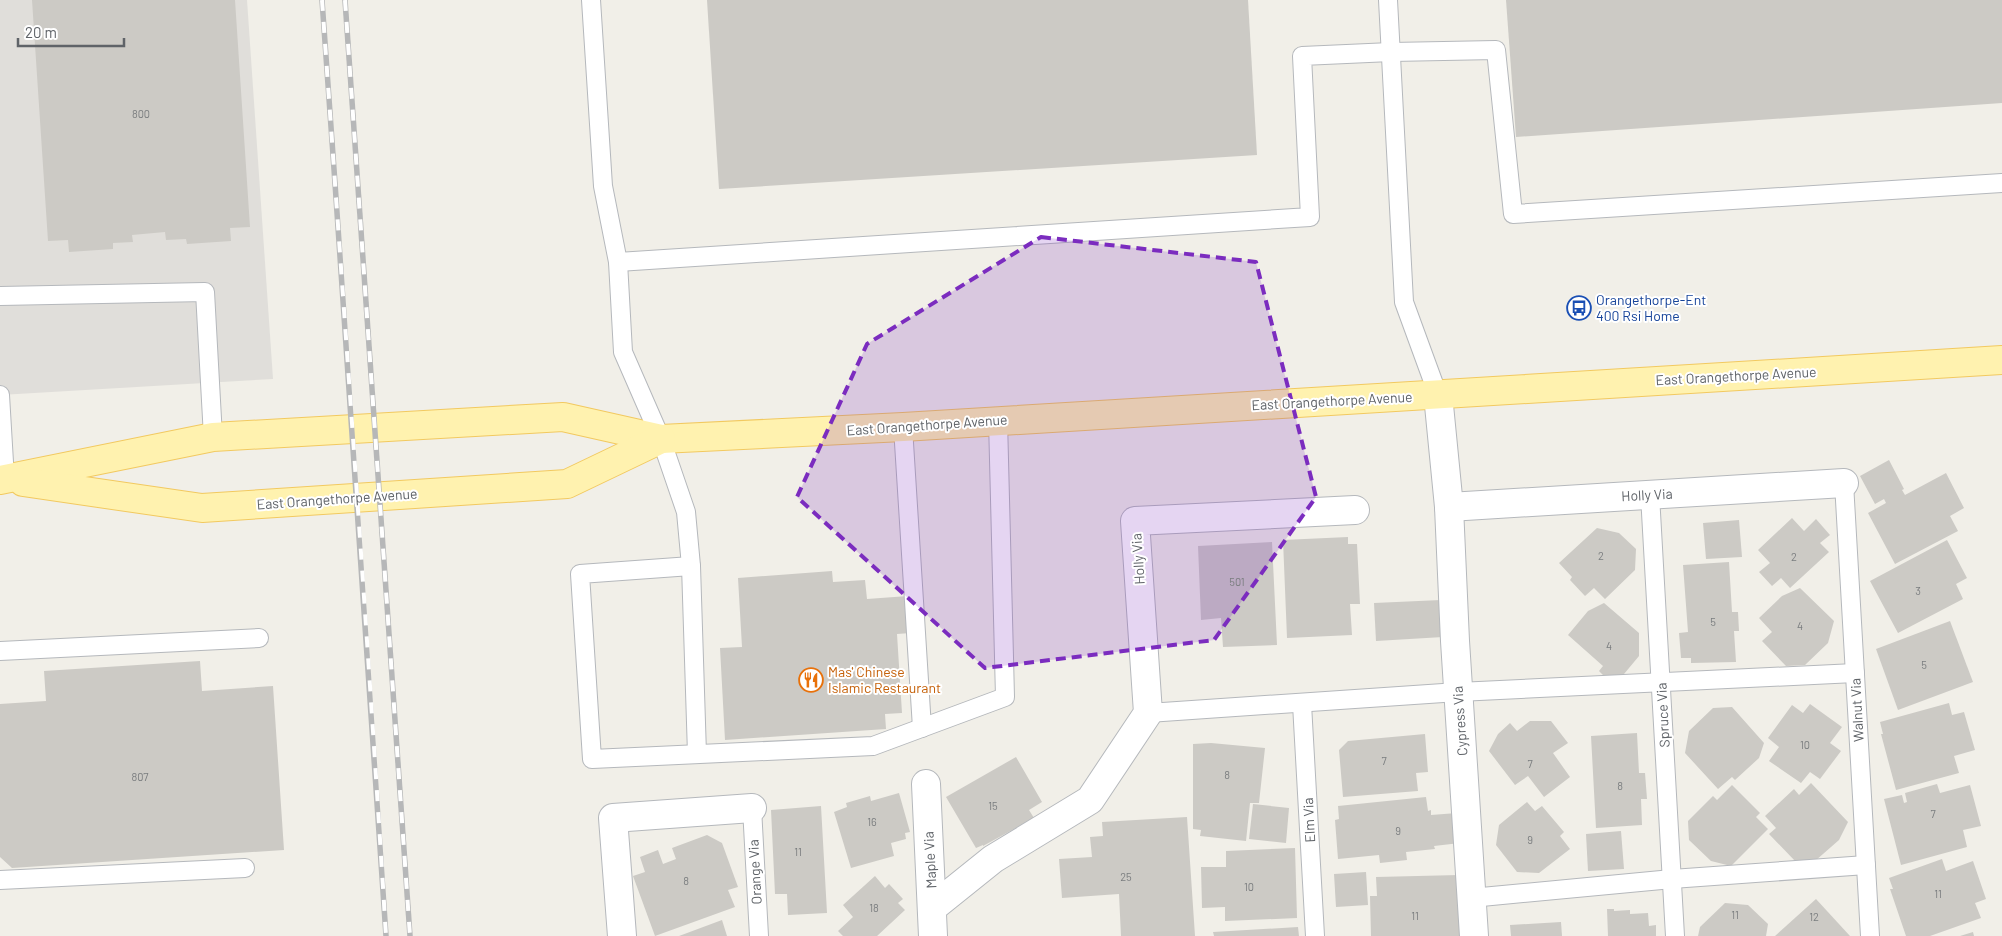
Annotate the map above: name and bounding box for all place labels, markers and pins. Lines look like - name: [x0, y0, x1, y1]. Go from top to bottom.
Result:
- place label: Orangethorpe-Ent 400 Rsi Home: [1596, 291, 1706, 324]
- bus stop icon: Orangethorpe-Ent 400 Rsi Home: [1566, 295, 1592, 321]
- place label: Mas' Chinese Islamic Restaurant: [828, 663, 941, 696]
- restaurant icon: Mas' Chinese Islamic Restaurant: [798, 667, 824, 693]

